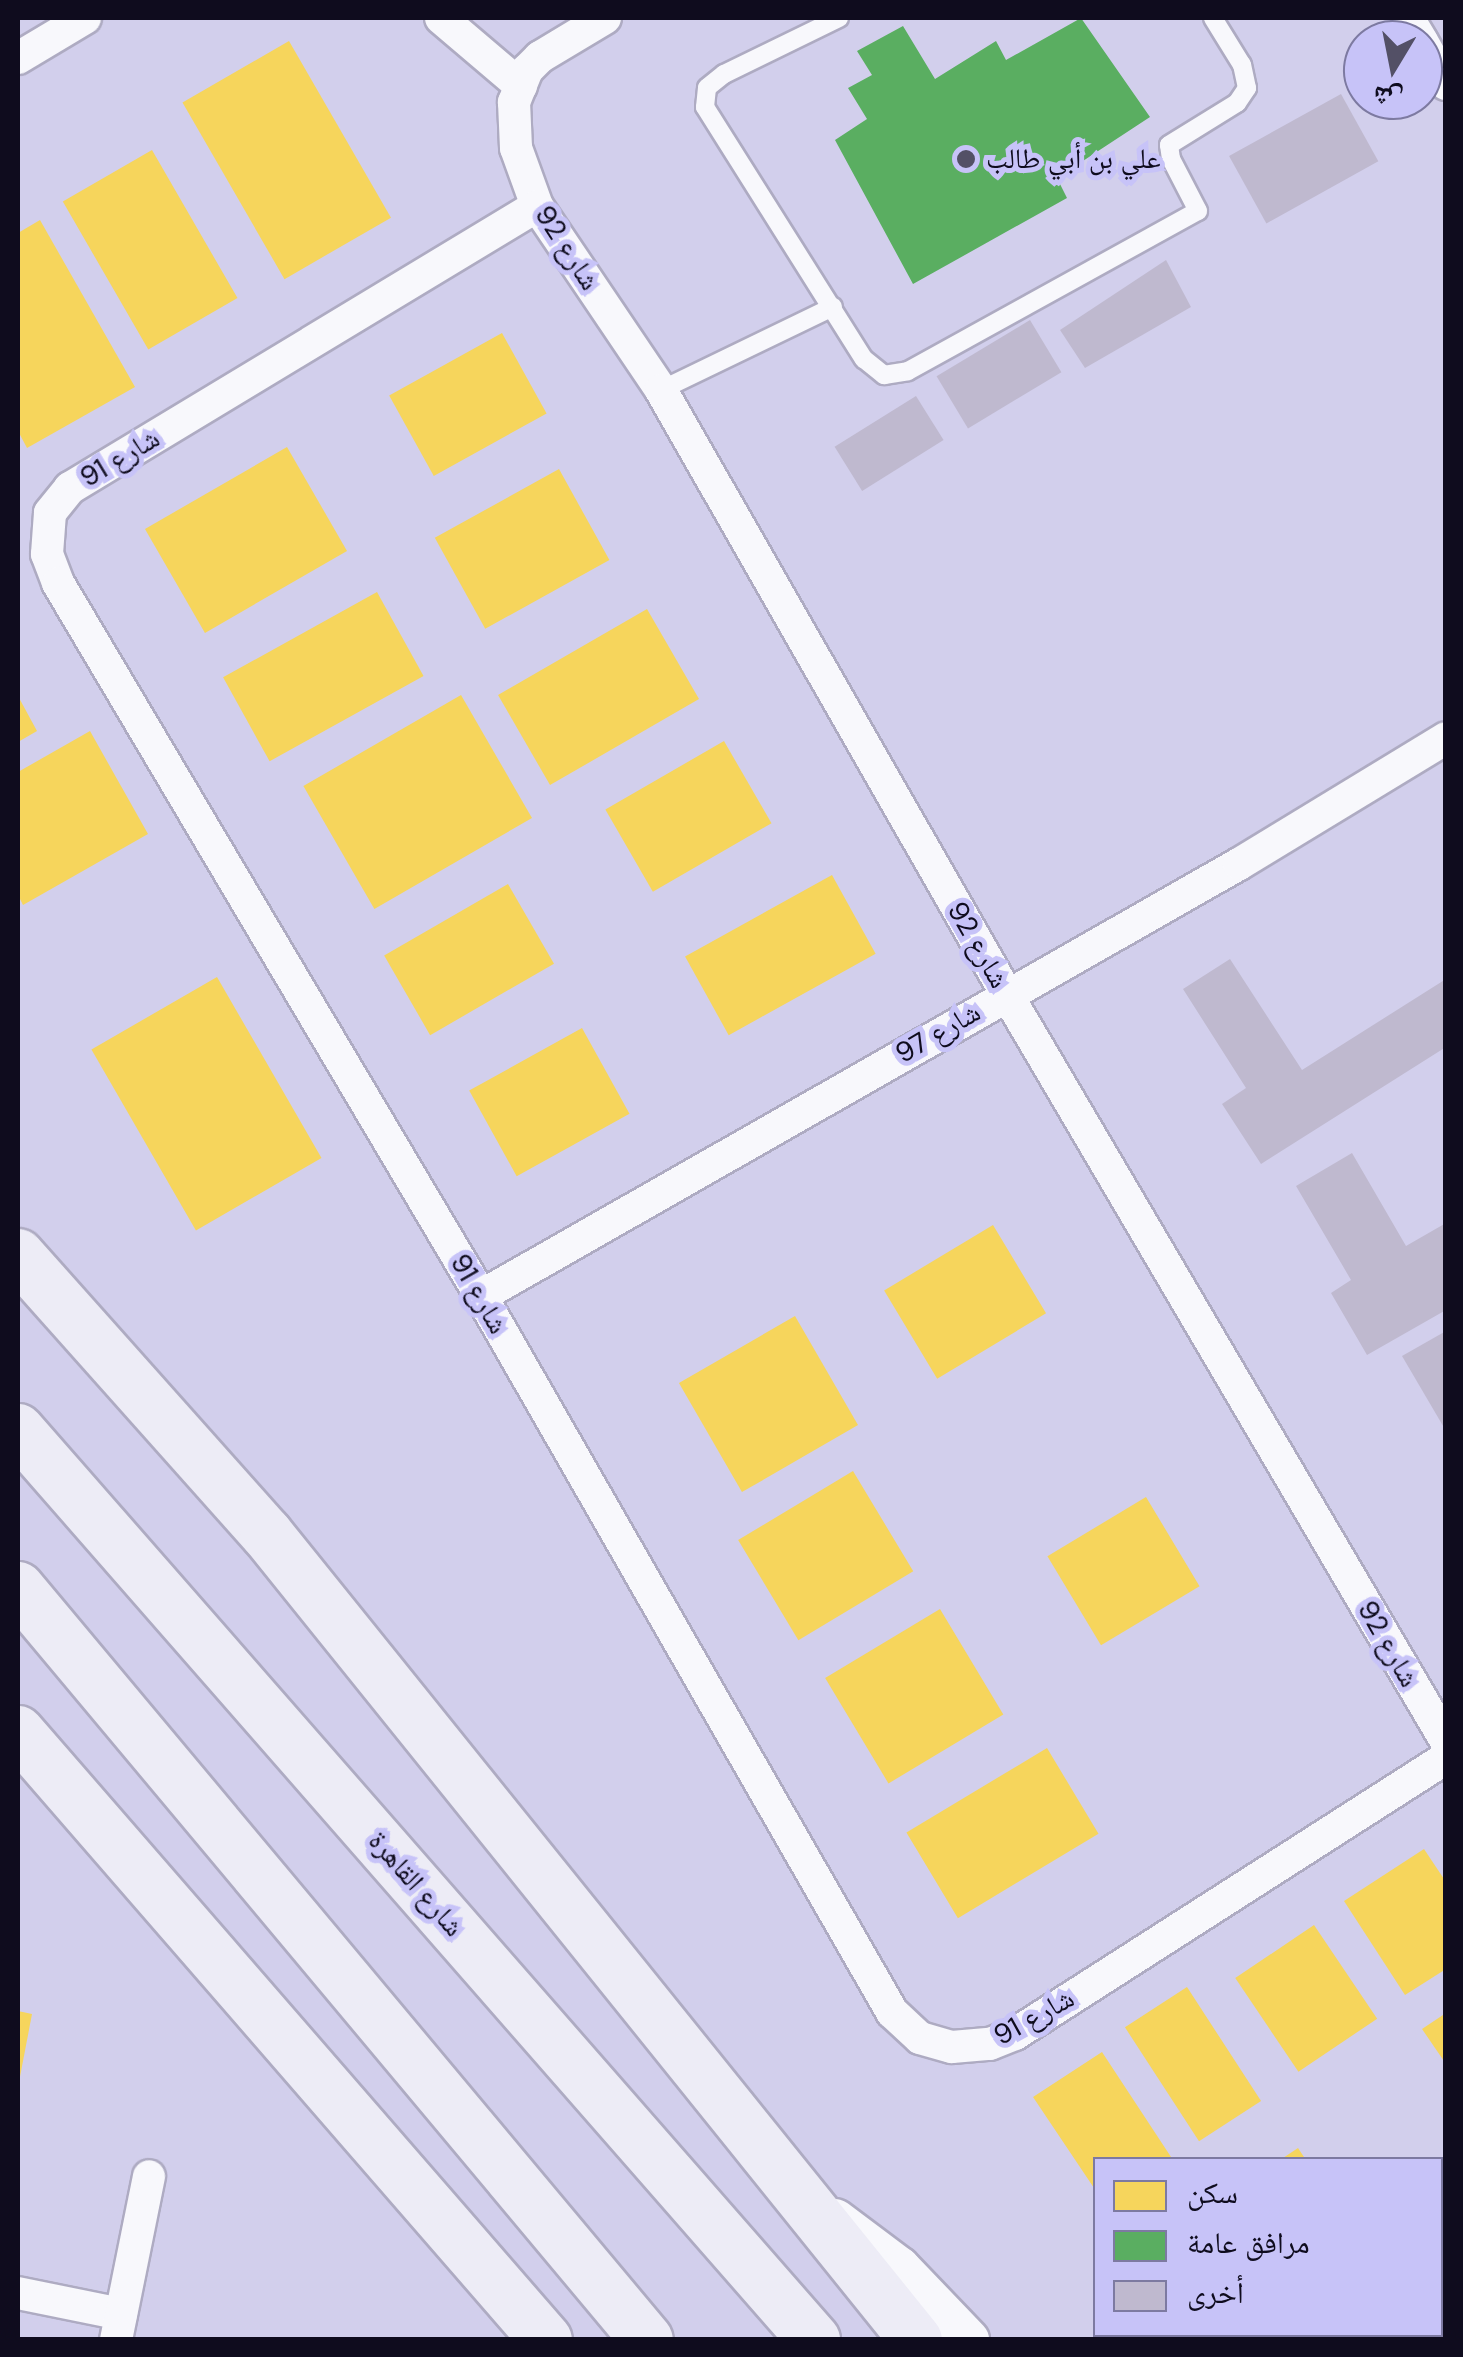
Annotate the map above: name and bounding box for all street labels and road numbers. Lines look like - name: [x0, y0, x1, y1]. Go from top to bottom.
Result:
- street label: شارع 92: [527, 199, 607, 297]
- street label: شارع 91: [74, 421, 166, 495]
- street label: شارع 92: [940, 896, 1016, 994]
- street label: شارع 97: [890, 995, 986, 1071]
- street label: شارع 91: [443, 1248, 515, 1340]
- street label: شارع 92: [1350, 1595, 1426, 1693]
- street label: شارع القاهرة: [361, 1825, 471, 1943]
- street label: شارع 91: [988, 1981, 1080, 2053]

